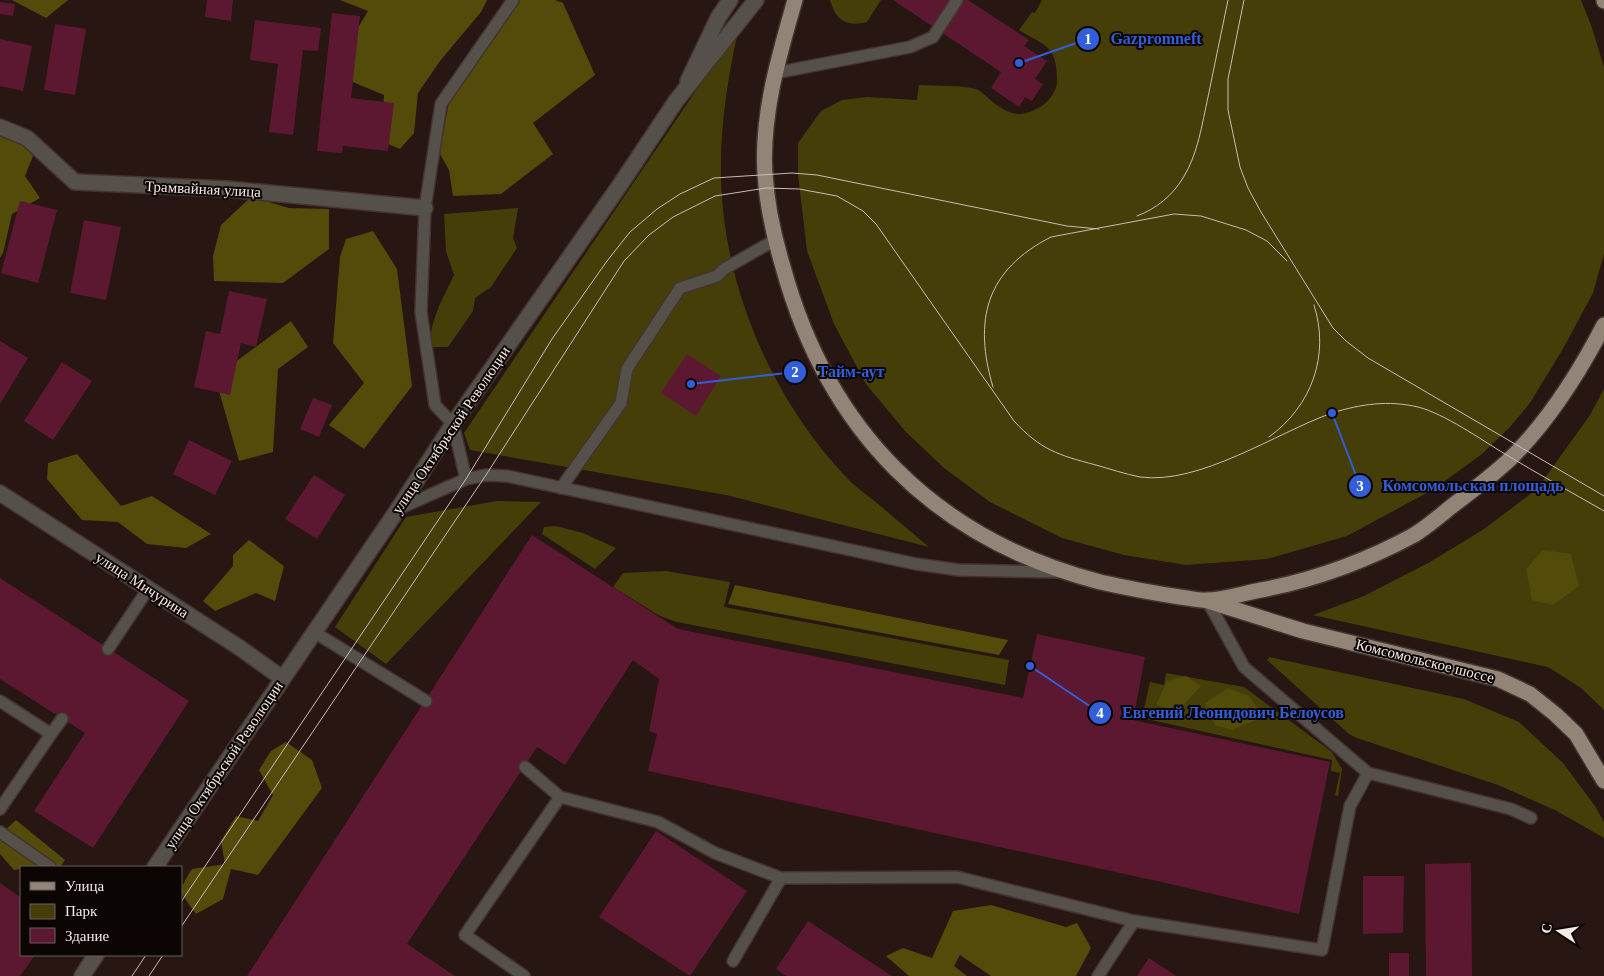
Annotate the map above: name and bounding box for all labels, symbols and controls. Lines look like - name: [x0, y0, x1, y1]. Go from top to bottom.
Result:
- callout: Gazpromneft: [1075, 23, 1212, 54]
- text: Gazpromneft: [1110, 30, 1202, 48]
- text: 1: [1084, 31, 1092, 47]
- street label: Трамвайная улица: [145, 178, 262, 200]
- street label: улица Октябрьской Революции: [389, 343, 513, 517]
- callout: Тайм-аут: [783, 356, 895, 387]
- text: Тайм-аут: [818, 363, 885, 381]
- text: 2: [791, 364, 799, 380]
- callout: Комсомольская площадь: [1347, 470, 1573, 501]
- text: Комсомольская площадь: [1382, 477, 1564, 494]
- text: 3: [1356, 478, 1364, 494]
- street label: улица Мичурина: [93, 549, 192, 621]
- street label: Комсомольское шоссе: [1354, 636, 1496, 686]
- street label: улица Октябрьской Революции: [162, 678, 286, 852]
- callout: Евгений Леонидович Белоусов: [1087, 697, 1354, 728]
- text: Евгений Леонидович Белоусов: [1122, 704, 1344, 722]
- text: 4: [1096, 705, 1104, 721]
- legend: [20, 866, 182, 956]
- text: Улица: [65, 878, 104, 894]
- text: Парк: [65, 903, 98, 919]
- north arrow: [1534, 906, 1584, 956]
- text: С: [1538, 922, 1555, 935]
- text: Здание: [65, 928, 109, 944]

